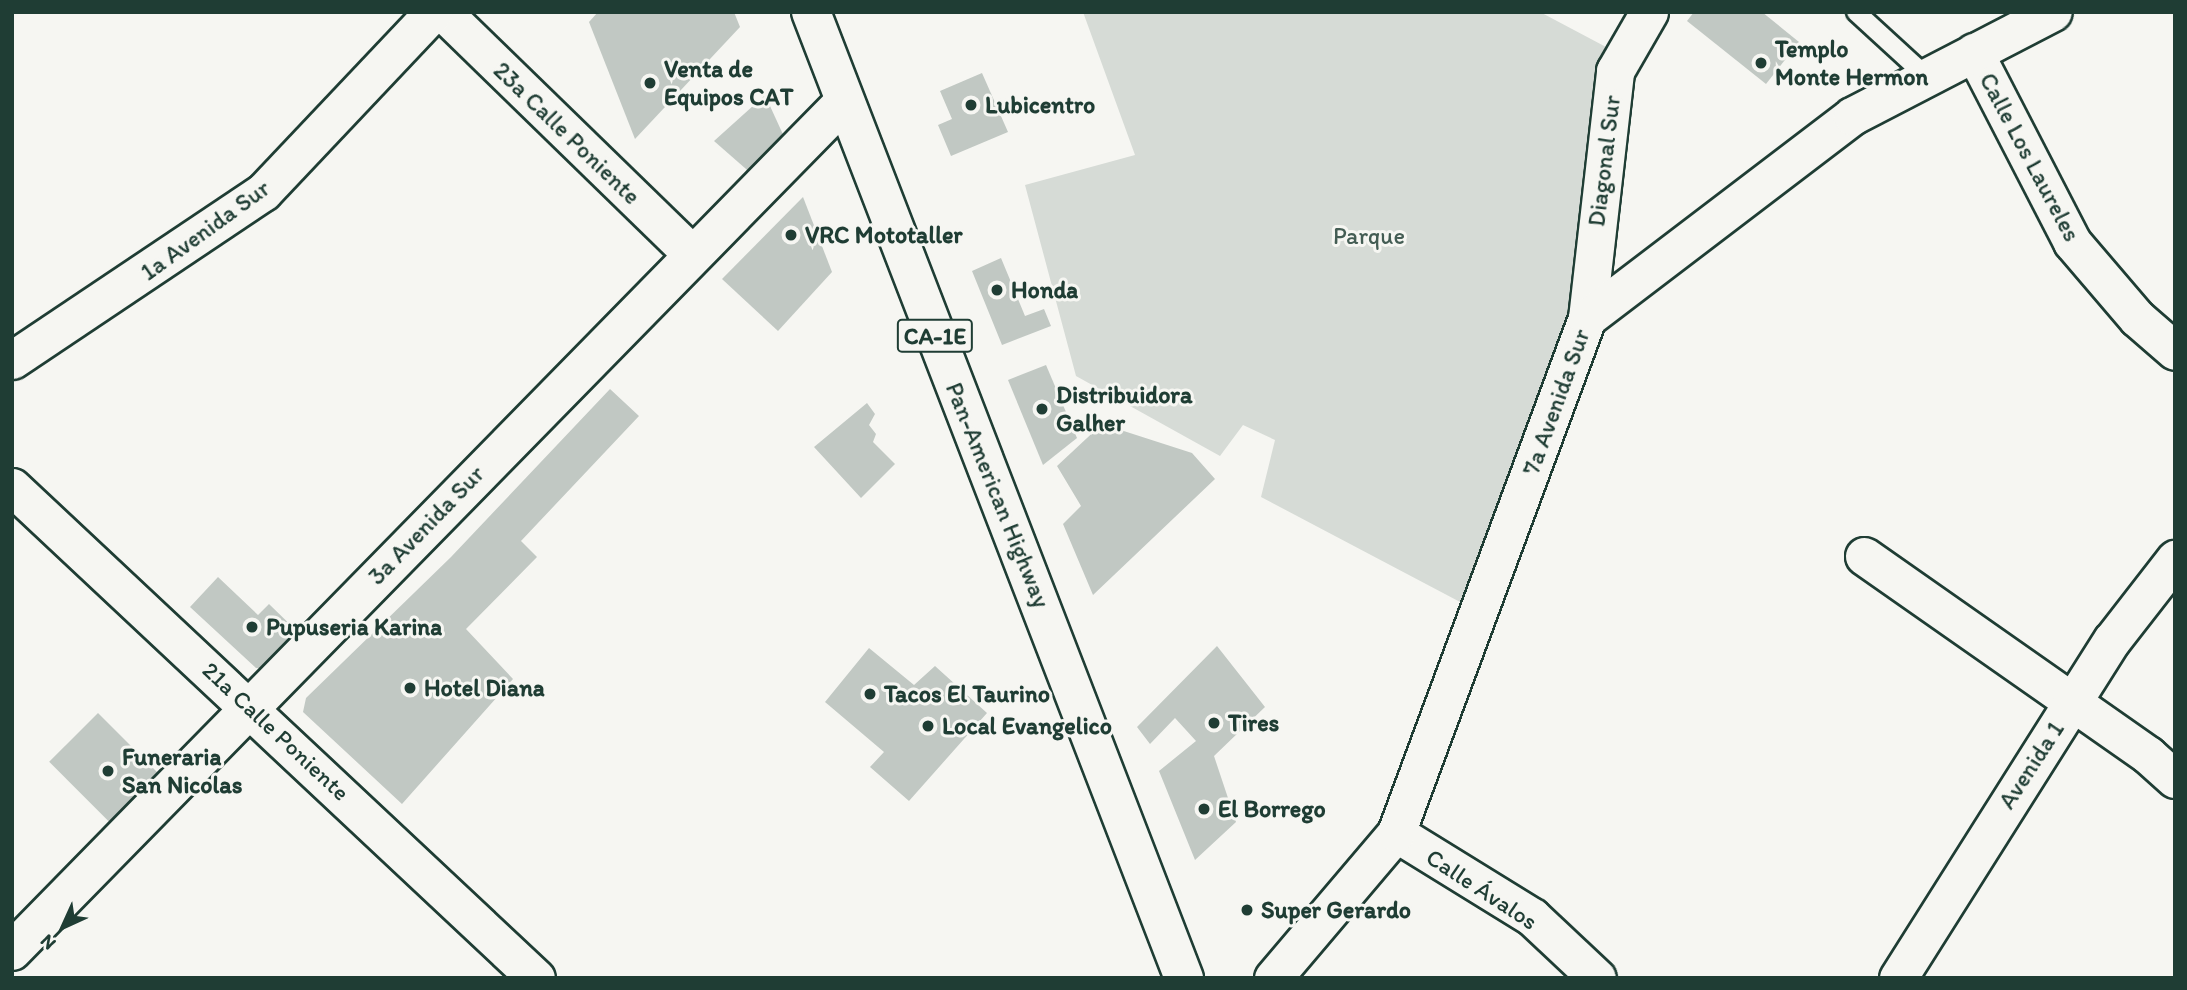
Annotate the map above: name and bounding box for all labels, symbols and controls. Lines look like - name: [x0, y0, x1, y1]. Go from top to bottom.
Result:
- place label: Templo Monte Hermon: [1775, 35, 1928, 91]
- place label: Venta de Equipos CAT: [664, 55, 793, 111]
- marker: Templo Monte Hermon: [1753, 55, 1769, 71]
- street label: 23a Calle Poniente: [488, 56, 646, 210]
- street label: Calle Los Laureles: [1973, 68, 2087, 246]
- marker: Venta de Equipos CAT: [642, 75, 658, 91]
- place label: Lubicentro: [985, 91, 1095, 119]
- street label: Diagonal Sur: [1582, 94, 1626, 228]
- marker: Lubicentro: [963, 97, 979, 113]
- street label: 1a Avenida Sur: [135, 173, 275, 287]
- place label: VRC Mototaller: [805, 221, 963, 249]
- park label: Parque: [1333, 222, 1405, 250]
- marker: VRC Mototaller: [783, 227, 799, 243]
- place label: Honda: [1011, 276, 1078, 304]
- marker: Honda: [989, 282, 1005, 298]
- road number: CA-1E: [897, 316, 974, 356]
- street label: 7a Avenida Sur: [1516, 325, 1596, 479]
- street label: Pan-American Highway: [940, 379, 1056, 611]
- place label: Distribuidora Galher: [1056, 381, 1192, 437]
- marker: Distribuidora Galher: [1034, 401, 1050, 417]
- street label: 3a Avenida Sur: [362, 459, 490, 591]
- place label: Pupuseria Karina: [266, 613, 443, 641]
- marker: Pupuseria Karina: [244, 619, 260, 635]
- street label: 21a Calle Poniente: [197, 656, 355, 806]
- place label: Hotel Diana: [424, 674, 545, 702]
- marker: Hotel Diana: [402, 680, 418, 696]
- place label: Tacos El Taurino: [884, 680, 1050, 708]
- marker: Tacos El Taurino: [862, 686, 878, 702]
- place label: Tires: [1228, 709, 1279, 737]
- place label: Local Evangelico: [942, 712, 1111, 740]
- marker: Tires: [1206, 715, 1222, 731]
- street label: Avenida 1: [1992, 716, 2070, 814]
- marker: Local Evangelico: [920, 718, 936, 734]
- place label: Funeraria San Nicolas: [122, 743, 243, 799]
- marker: Funeraria San Nicolas: [100, 763, 116, 779]
- place label: El Borrego: [1218, 795, 1326, 823]
- marker: El Borrego: [1196, 801, 1212, 817]
- street label: Calle Ávalos: [1421, 842, 1543, 936]
- north arrow: [28, 892, 98, 962]
- place label: Super Gerardo: [1261, 896, 1410, 924]
- marker: Super Gerardo: [1239, 902, 1255, 918]
- text: N: [35, 930, 60, 955]

